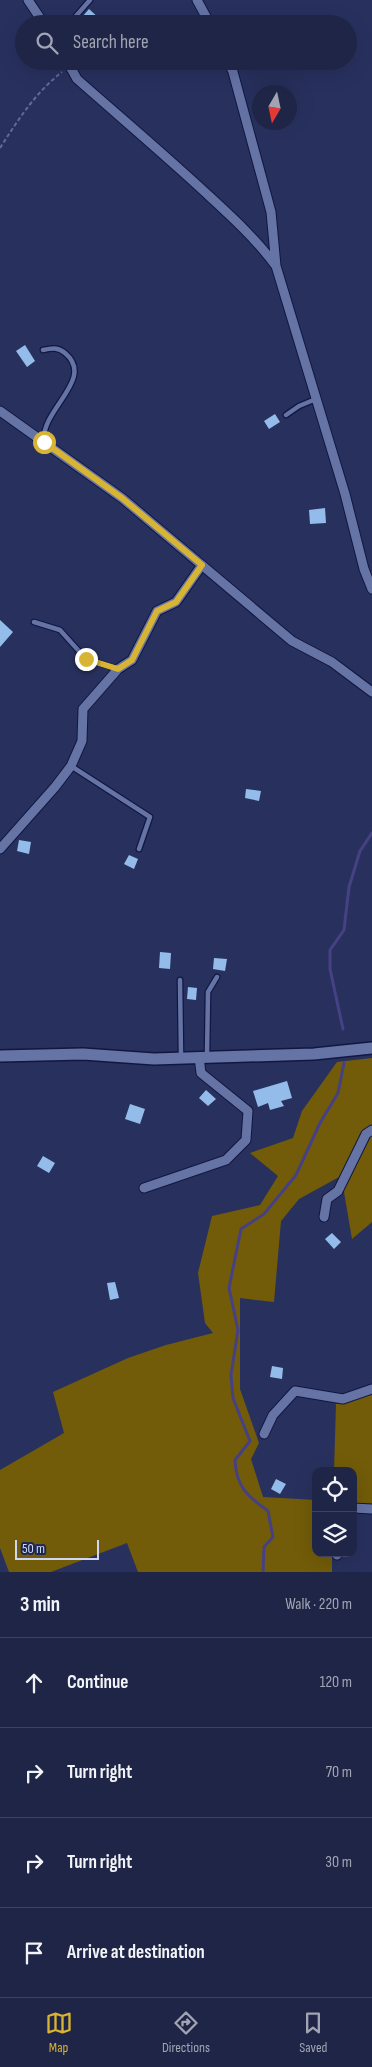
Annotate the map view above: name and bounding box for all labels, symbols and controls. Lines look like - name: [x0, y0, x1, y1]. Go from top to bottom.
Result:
- search box: [15, 15, 357, 70]
- icon: search: [33, 29, 61, 57]
- text: Search here: [73, 31, 149, 54]
- north arrow: [252, 85, 297, 130]
- route start: [33, 431, 56, 454]
- route end: [75, 648, 98, 671]
- map controls: [312, 1467, 357, 1557]
- button: locate: [312, 1467, 357, 1512]
- button: layers: [312, 1512, 357, 1557]
- scale bar: [15, 1537, 99, 1560]
- text: 50 m: [22, 1540, 45, 1557]
- text: 3 min: [20, 1592, 60, 1617]
- text: Walk · 220 m: [285, 1595, 352, 1614]
- icon: ahead: [20, 1669, 48, 1697]
- text: Continue: [67, 1671, 128, 1694]
- text: 120 m: [320, 1673, 352, 1692]
- icon: right: [20, 1759, 48, 1787]
- text: Turn right: [67, 1761, 132, 1784]
- text: 70 m: [326, 1763, 352, 1782]
- icon: right: [20, 1849, 48, 1877]
- text: Turn right: [67, 1851, 132, 1874]
- text: 30 m: [325, 1853, 352, 1872]
- icon: arrive: [20, 1939, 48, 1967]
- text: Arrive at destination: [67, 1941, 205, 1964]
- tab: Map: [45, 2009, 73, 2056]
- tab: Directions: [162, 2009, 210, 2056]
- tab: Saved: [299, 2009, 327, 2056]

